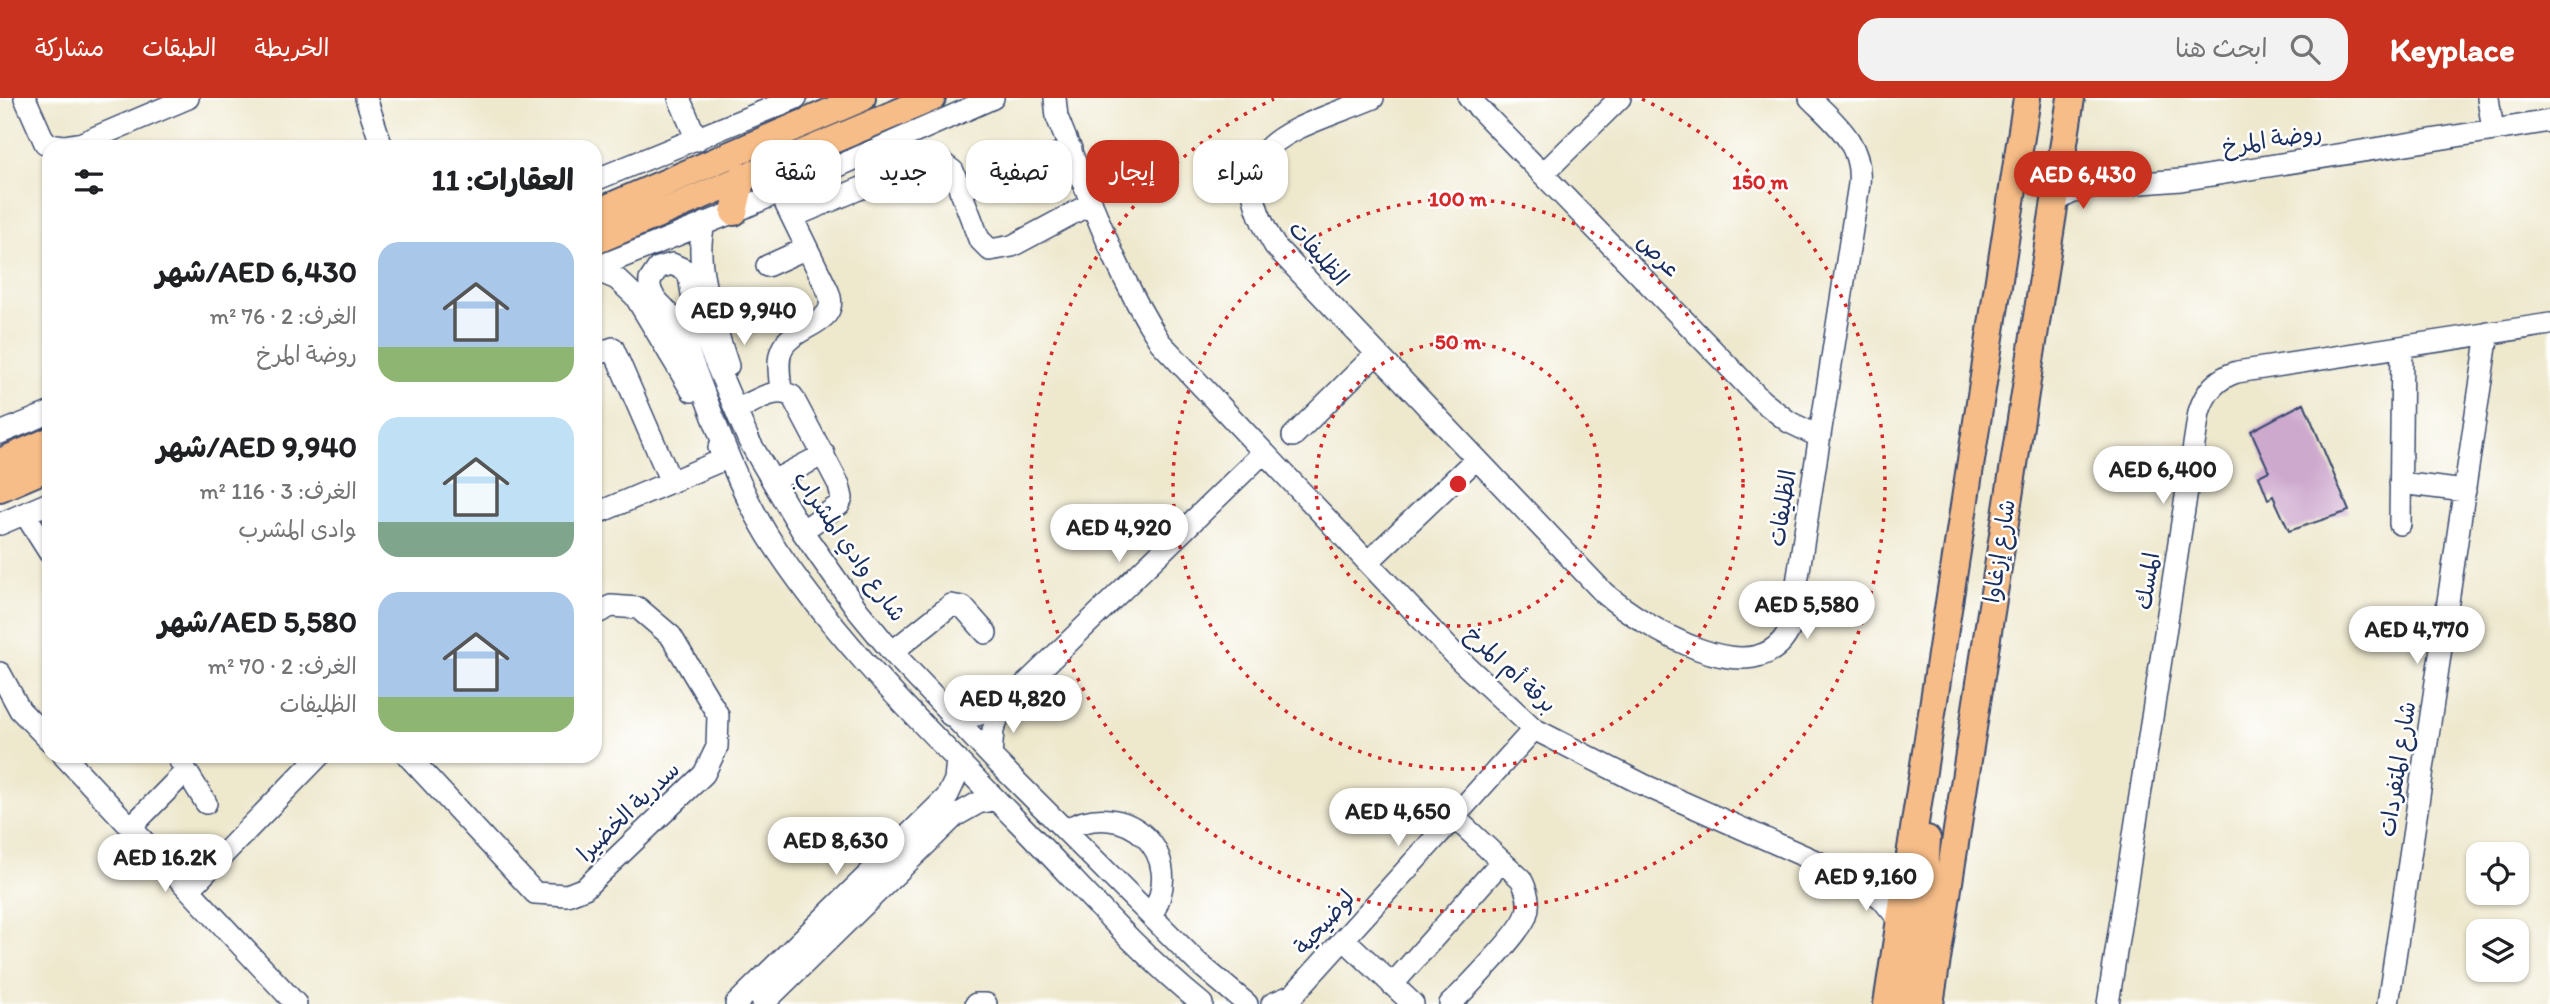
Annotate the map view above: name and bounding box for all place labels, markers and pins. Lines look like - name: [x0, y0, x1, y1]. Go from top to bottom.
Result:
- pin: AED 6,430: [2003, 152, 2163, 211]
- pin: AED 9,940: [664, 288, 824, 347]
- pin: AED 6,400: [2083, 446, 2243, 506]
- centre of rings: [1446, 472, 1470, 496]
- pin: AED 4,920: [1039, 504, 1199, 564]
- pin: AED 5,580: [1727, 582, 1887, 641]
- pin: AED 4,770: [2337, 606, 2497, 666]
- pin: AED 4,820: [933, 676, 1093, 735]
- pin: AED 4,650: [1318, 788, 1478, 848]
- pin: AED 8,630: [756, 818, 916, 877]
- pin: AED 16.2K: [85, 834, 245, 894]
- pin: AED 9,160: [1786, 854, 1946, 913]

